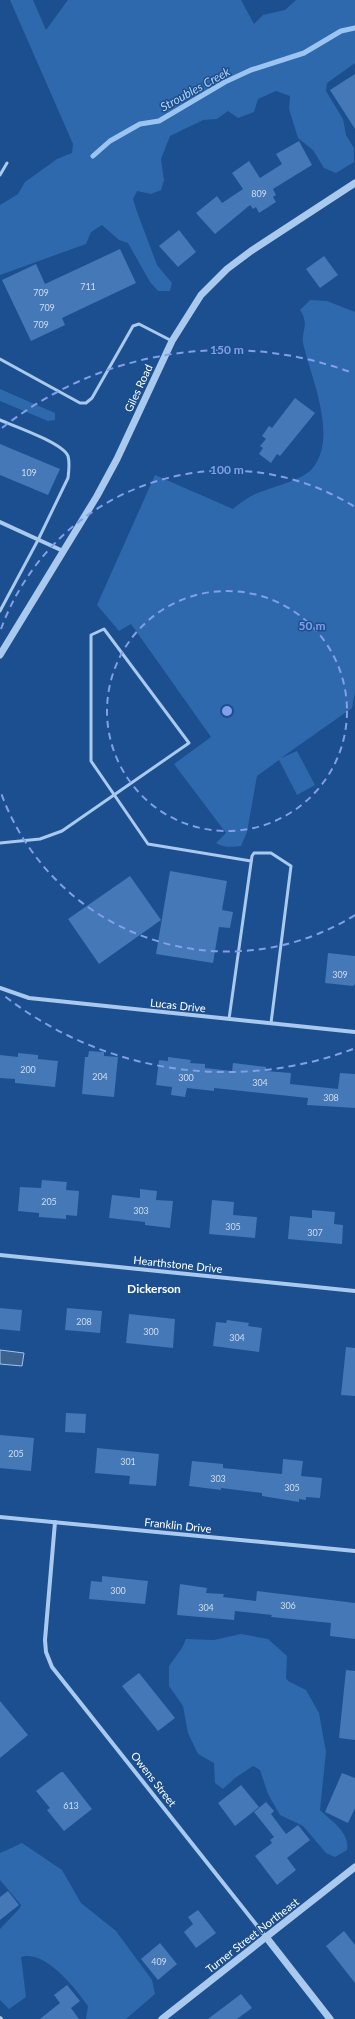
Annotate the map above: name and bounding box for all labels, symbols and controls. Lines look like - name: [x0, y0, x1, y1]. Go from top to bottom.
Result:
- water label: Stroubles Creek: [158, 64, 233, 114]
- house number: 809: [251, 188, 267, 199]
- house number: 711: [80, 281, 96, 292]
- house number: 709: [33, 287, 49, 298]
- house number: 709: [39, 302, 55, 313]
- house number: 709: [33, 319, 49, 330]
- text: 150 m: [210, 342, 244, 357]
- street label: Giles Road: [121, 362, 155, 414]
- text: 100 m: [210, 462, 244, 477]
- house number: 109: [21, 467, 37, 478]
- text: 50 m: [299, 618, 325, 633]
- centre of rings: [220, 704, 234, 718]
- house number: 309: [332, 969, 348, 980]
- street label: Lucas Drive: [149, 996, 207, 1014]
- house number: 200: [20, 1064, 36, 1075]
- house number: 204: [92, 1071, 108, 1082]
- house number: 300: [178, 1072, 194, 1083]
- house number: 304: [252, 1077, 268, 1088]
- house number: 308: [323, 1092, 339, 1103]
- house number: 205: [41, 1196, 57, 1207]
- house number: 303: [133, 1205, 149, 1216]
- house number: 305: [225, 1221, 241, 1232]
- house number: 307: [307, 1227, 323, 1238]
- street label: Hearthstone Drive: [133, 1253, 223, 1275]
- district label: Dickerson: [127, 1281, 181, 1296]
- house number: 208: [76, 1316, 92, 1327]
- house number: 300: [143, 1326, 159, 1337]
- house number: 304: [229, 1332, 245, 1343]
- house number: 205: [8, 1448, 24, 1459]
- house number: 301: [120, 1456, 136, 1467]
- house number: 303: [210, 1473, 226, 1484]
- house number: 305: [284, 1482, 300, 1493]
- street label: Franklin Drive: [144, 1515, 212, 1535]
- house number: 300: [110, 1585, 126, 1596]
- house number: 306: [280, 1600, 296, 1611]
- house number: 304: [198, 1602, 214, 1613]
- street label: Owens Street: [129, 1749, 179, 1809]
- house number: 613: [63, 1800, 79, 1811]
- street label: Turner Street Northeast: [203, 1895, 301, 1975]
- house number: 409: [151, 1956, 167, 1967]

